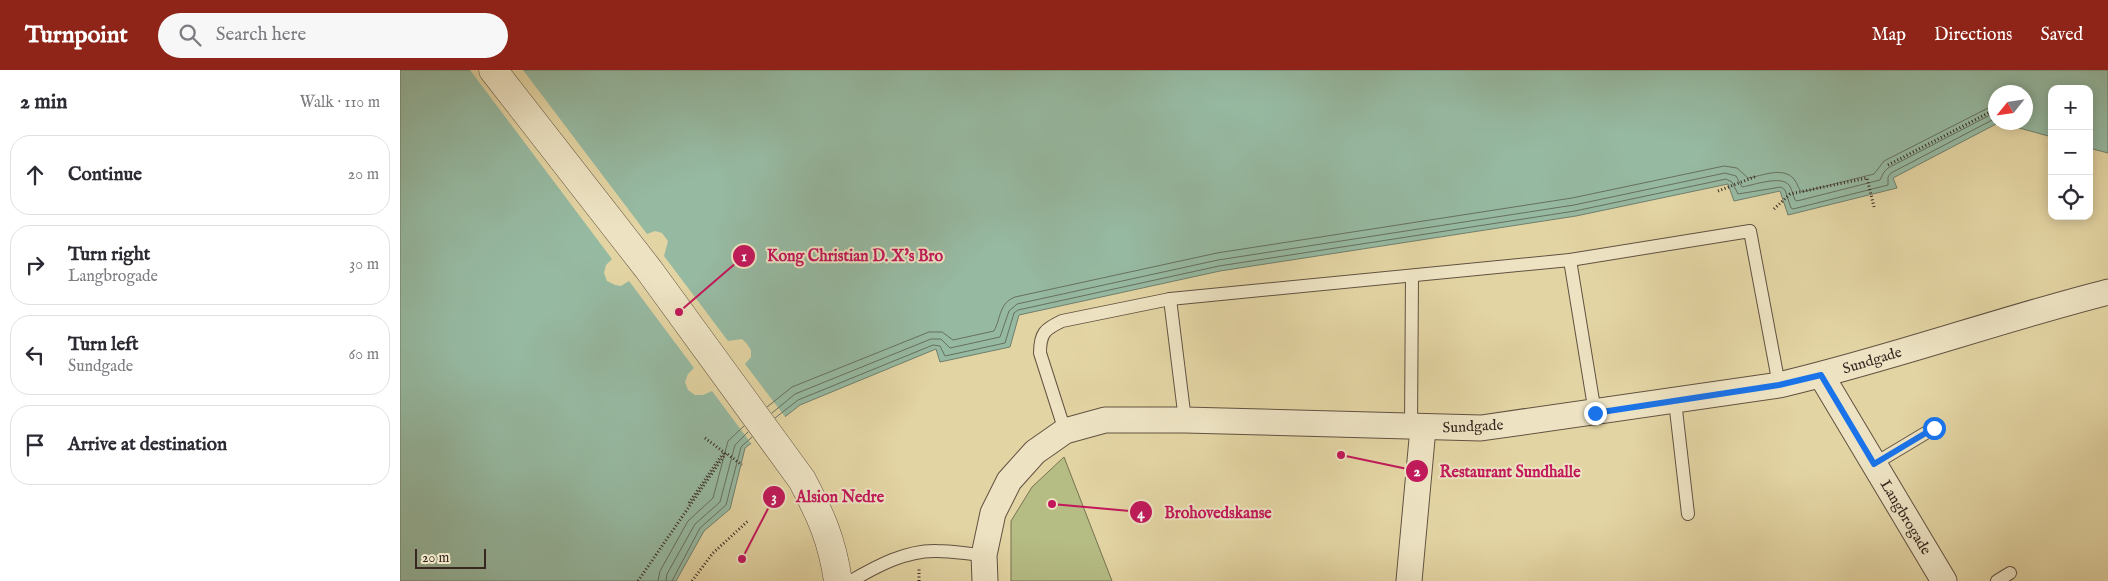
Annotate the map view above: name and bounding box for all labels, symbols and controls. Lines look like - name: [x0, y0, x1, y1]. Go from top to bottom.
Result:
- search box: [158, 13, 508, 58]
- text: Turnpoint: [25, 20, 128, 51]
- icon: search: [176, 21, 204, 49]
- text: Search here: [216, 23, 306, 47]
- text: Map: [1872, 24, 1906, 47]
- text: Directions: [1934, 24, 2012, 47]
- text: Saved: [2040, 24, 2083, 47]
- north arrow: [1988, 85, 2033, 130]
- map controls: [2048, 85, 2093, 220]
- button: +: [2048, 85, 2093, 130]
- text: 2 min: [20, 89, 67, 116]
- text: Walk · 110 m: [300, 93, 380, 113]
- button: −: [2048, 130, 2093, 175]
- icon: ahead: [21, 161, 49, 189]
- text: Continue: [68, 163, 142, 187]
- text: 20 m: [348, 165, 379, 185]
- button: locate: [2048, 175, 2093, 220]
- callout: Kong Christian D. X's Bro: [732, 240, 953, 271]
- text: Turn right: [68, 243, 150, 267]
- text: 1: [741, 247, 747, 266]
- text: Kong Christian D. X's Bro: [767, 247, 943, 267]
- icon: right: [21, 251, 49, 279]
- text: 30 m: [349, 255, 379, 275]
- text: Langbrogade: [68, 267, 158, 287]
- text: Turn left: [68, 333, 139, 357]
- icon: left: [21, 341, 49, 369]
- street label: Sundgade: [1840, 342, 1904, 378]
- text: 60 m: [349, 345, 379, 365]
- text: Sundgade: [68, 357, 133, 377]
- route end: [1584, 402, 1607, 425]
- street label: Sundgade: [1442, 415, 1504, 438]
- route start: [1923, 417, 1946, 440]
- icon: arrive: [21, 431, 49, 459]
- text: Arrive at destination: [68, 433, 227, 457]
- callout: Restaurant Sundhalle: [1405, 456, 1591, 487]
- text: 2: [1413, 462, 1421, 481]
- text: Restaurant Sundhalle: [1439, 463, 1581, 483]
- street label: Langbrogade: [1876, 476, 1935, 558]
- callout: Alsion Nedre: [761, 481, 894, 512]
- text: 3: [771, 488, 777, 507]
- text: Alsion Nedre: [795, 488, 885, 508]
- callout: Brohovedskanse: [1129, 497, 1281, 528]
- text: 4: [1137, 504, 1145, 523]
- text: Brohovedskanse: [1164, 504, 1272, 524]
- scale bar: [415, 546, 486, 569]
- text: 20 m: [422, 549, 449, 567]

